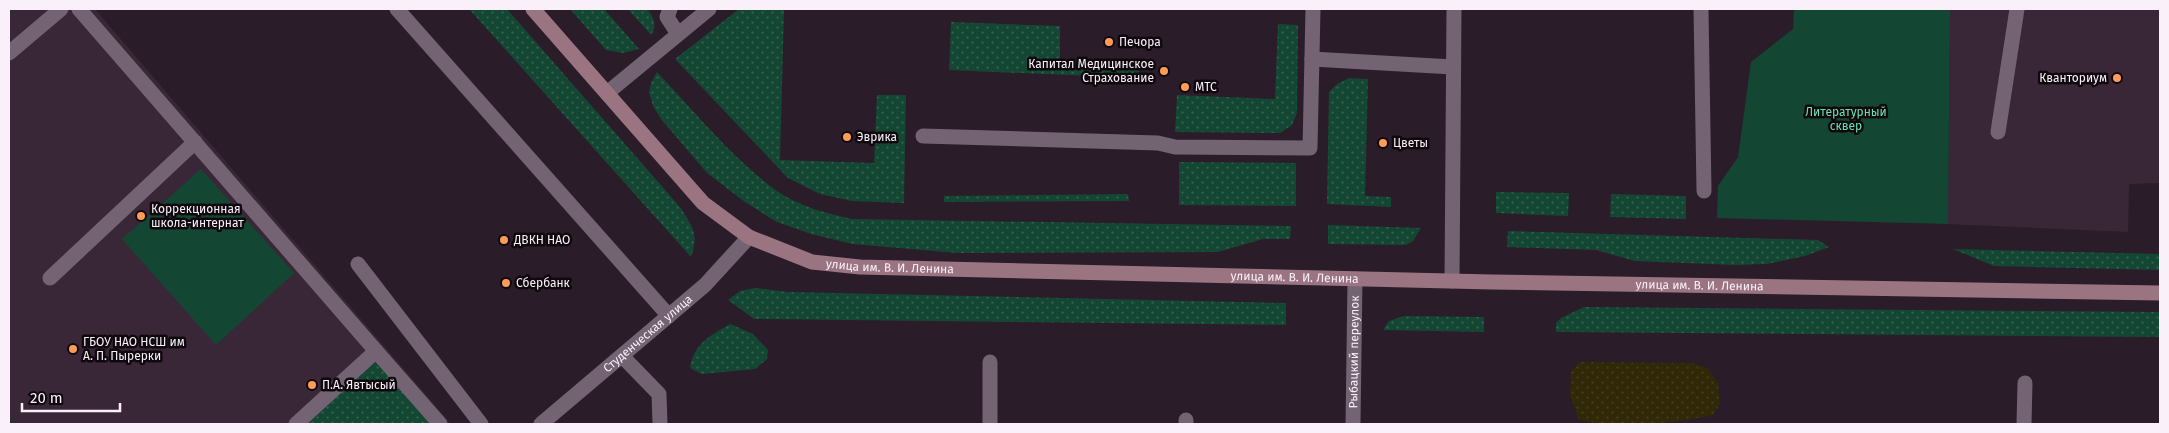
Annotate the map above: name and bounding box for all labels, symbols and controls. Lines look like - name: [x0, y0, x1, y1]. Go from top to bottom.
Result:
- place label: Печора: [1119, 35, 1161, 49]
- marker: Печора: [1103, 36, 1115, 48]
- place label: Капитал Медицинское Страхование: [1028, 57, 1154, 85]
- marker: Капитал Медицинское Страхование: [1158, 65, 1170, 77]
- place label: Кванториум: [2039, 71, 2107, 85]
- marker: Кванториум: [2111, 72, 2123, 84]
- place label: МТС: [1195, 80, 1217, 94]
- marker: МТС: [1179, 81, 1191, 93]
- park label: Литературный сквер: [1805, 105, 1887, 133]
- place label: Эврика: [857, 130, 897, 144]
- marker: Эврика: [841, 131, 853, 143]
- place label: Цветы: [1393, 136, 1428, 150]
- marker: Цветы: [1377, 137, 1389, 149]
- place label: Коррекционная школа-интернат: [151, 202, 244, 230]
- marker: Коррекционная школа-интернат: [135, 210, 147, 222]
- place label: ДВКН НАО: [513, 233, 570, 247]
- marker: ДВКН НАО: [498, 234, 510, 246]
- street label: улица им. В. И. Ленина: [825, 256, 954, 276]
- street label: улица им. В. И. Ленина: [1230, 269, 1359, 286]
- place label: Сбербанк: [516, 276, 571, 290]
- marker: Сбербанк: [500, 277, 512, 289]
- street label: улица им. В. И. Ленина: [1635, 277, 1764, 293]
- street label: Студенческая улица: [600, 292, 695, 375]
- street label: Рыбацкий переулок: [1346, 295, 1362, 409]
- place label: ГБОУ НАО НСШ им А. П. Пырерки: [83, 335, 185, 363]
- marker: ГБОУ НАО НСШ им А. П. Пырерки: [67, 343, 79, 355]
- place label: П.А. Явтысый: [322, 378, 396, 392]
- marker: П.А. Явтысый: [306, 379, 318, 391]
- scale bar: [22, 380, 120, 412]
- text: 20 m: [30, 389, 63, 407]

